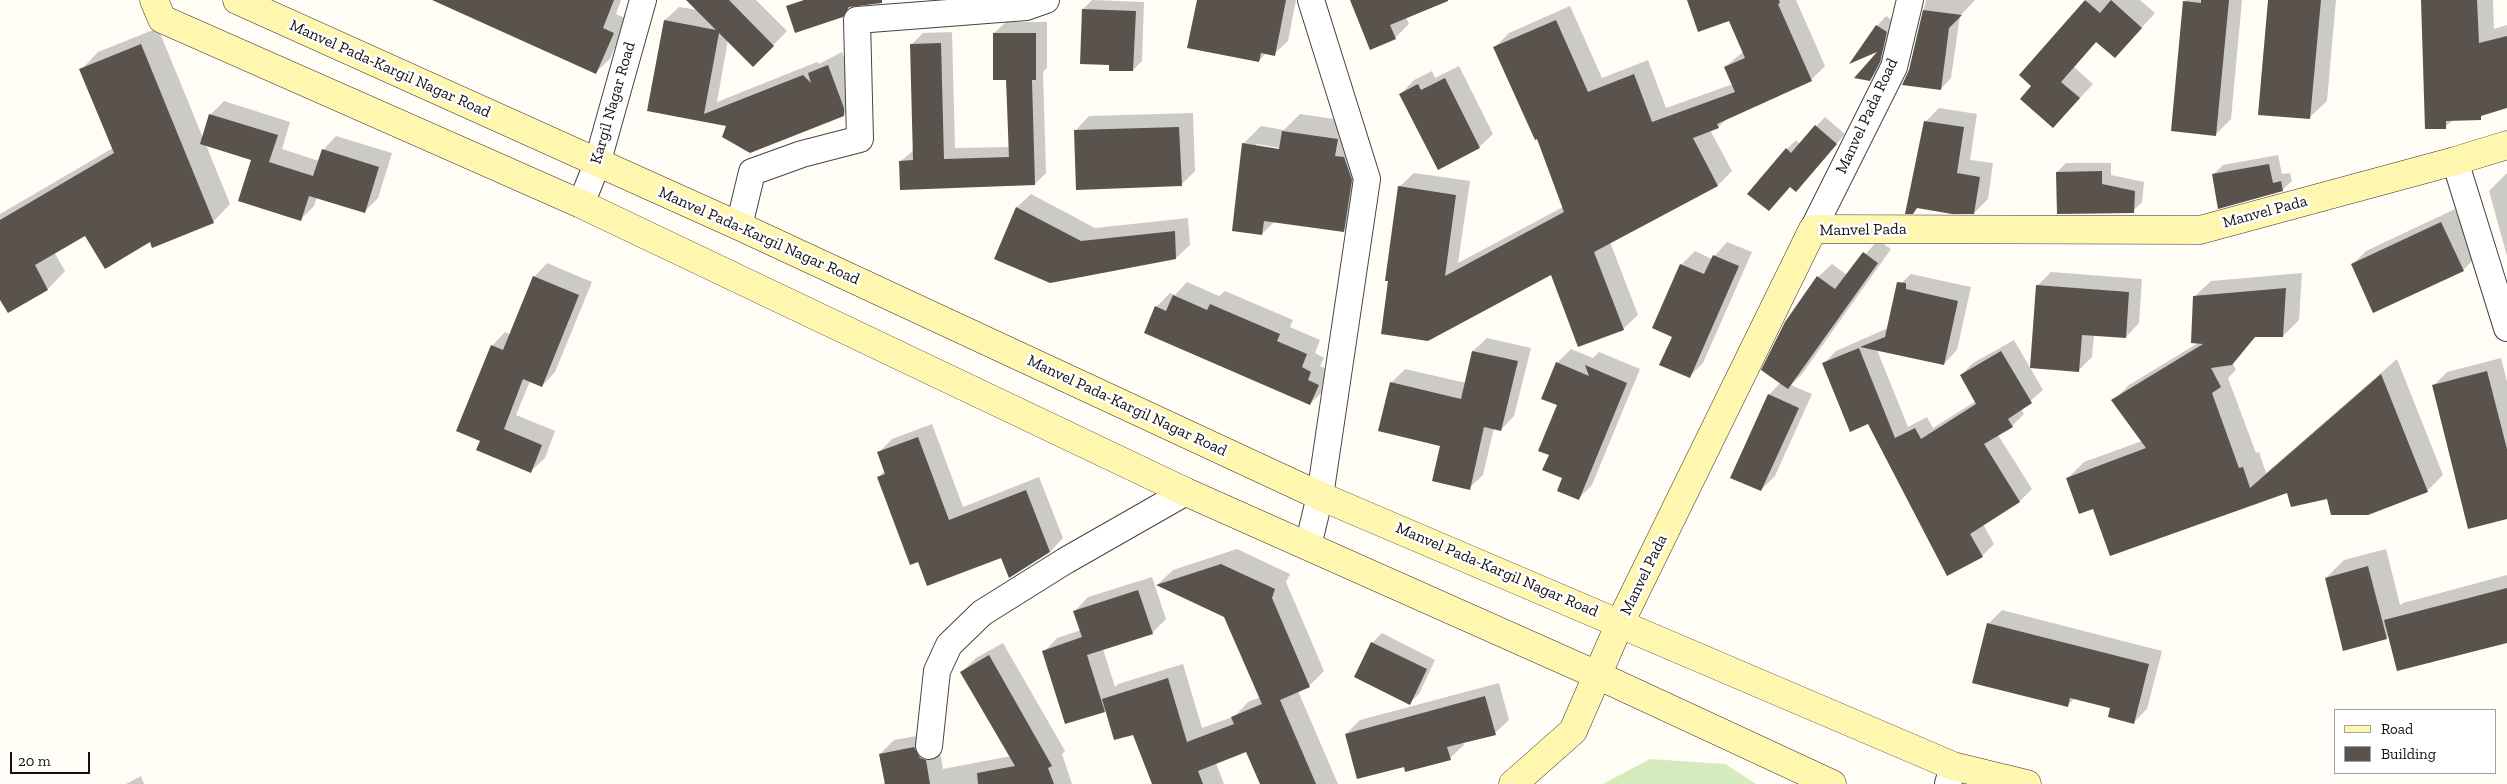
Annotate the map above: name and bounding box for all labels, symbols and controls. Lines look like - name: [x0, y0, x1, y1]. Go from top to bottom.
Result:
- street label: Manvel Pada-Kargil Nagar Road: [286, 16, 494, 122]
- street label: Kargil Nagar Road: [586, 40, 640, 166]
- street label: Manvel Pada Road: [1832, 55, 1902, 177]
- street label: Manvel Pada-Kargil Nagar Road: [655, 183, 863, 289]
- street label: Manvel Pada: [2220, 191, 2310, 233]
- street label: Manvel Pada: [1819, 220, 1907, 240]
- street label: Manvel Pada-Kargil Nagar Road: [1024, 351, 1230, 461]
- street label: Manvel Pada-Kargil Nagar Road: [1393, 519, 1601, 621]
- street label: Manvel Pada: [1616, 532, 1672, 618]
- legend: [2334, 709, 2497, 774]
- text: Road: [2381, 720, 2413, 738]
- scale bar: [12, 742, 92, 774]
- text: Building: [2381, 745, 2436, 763]
- text: 20 m: [18, 752, 51, 770]

